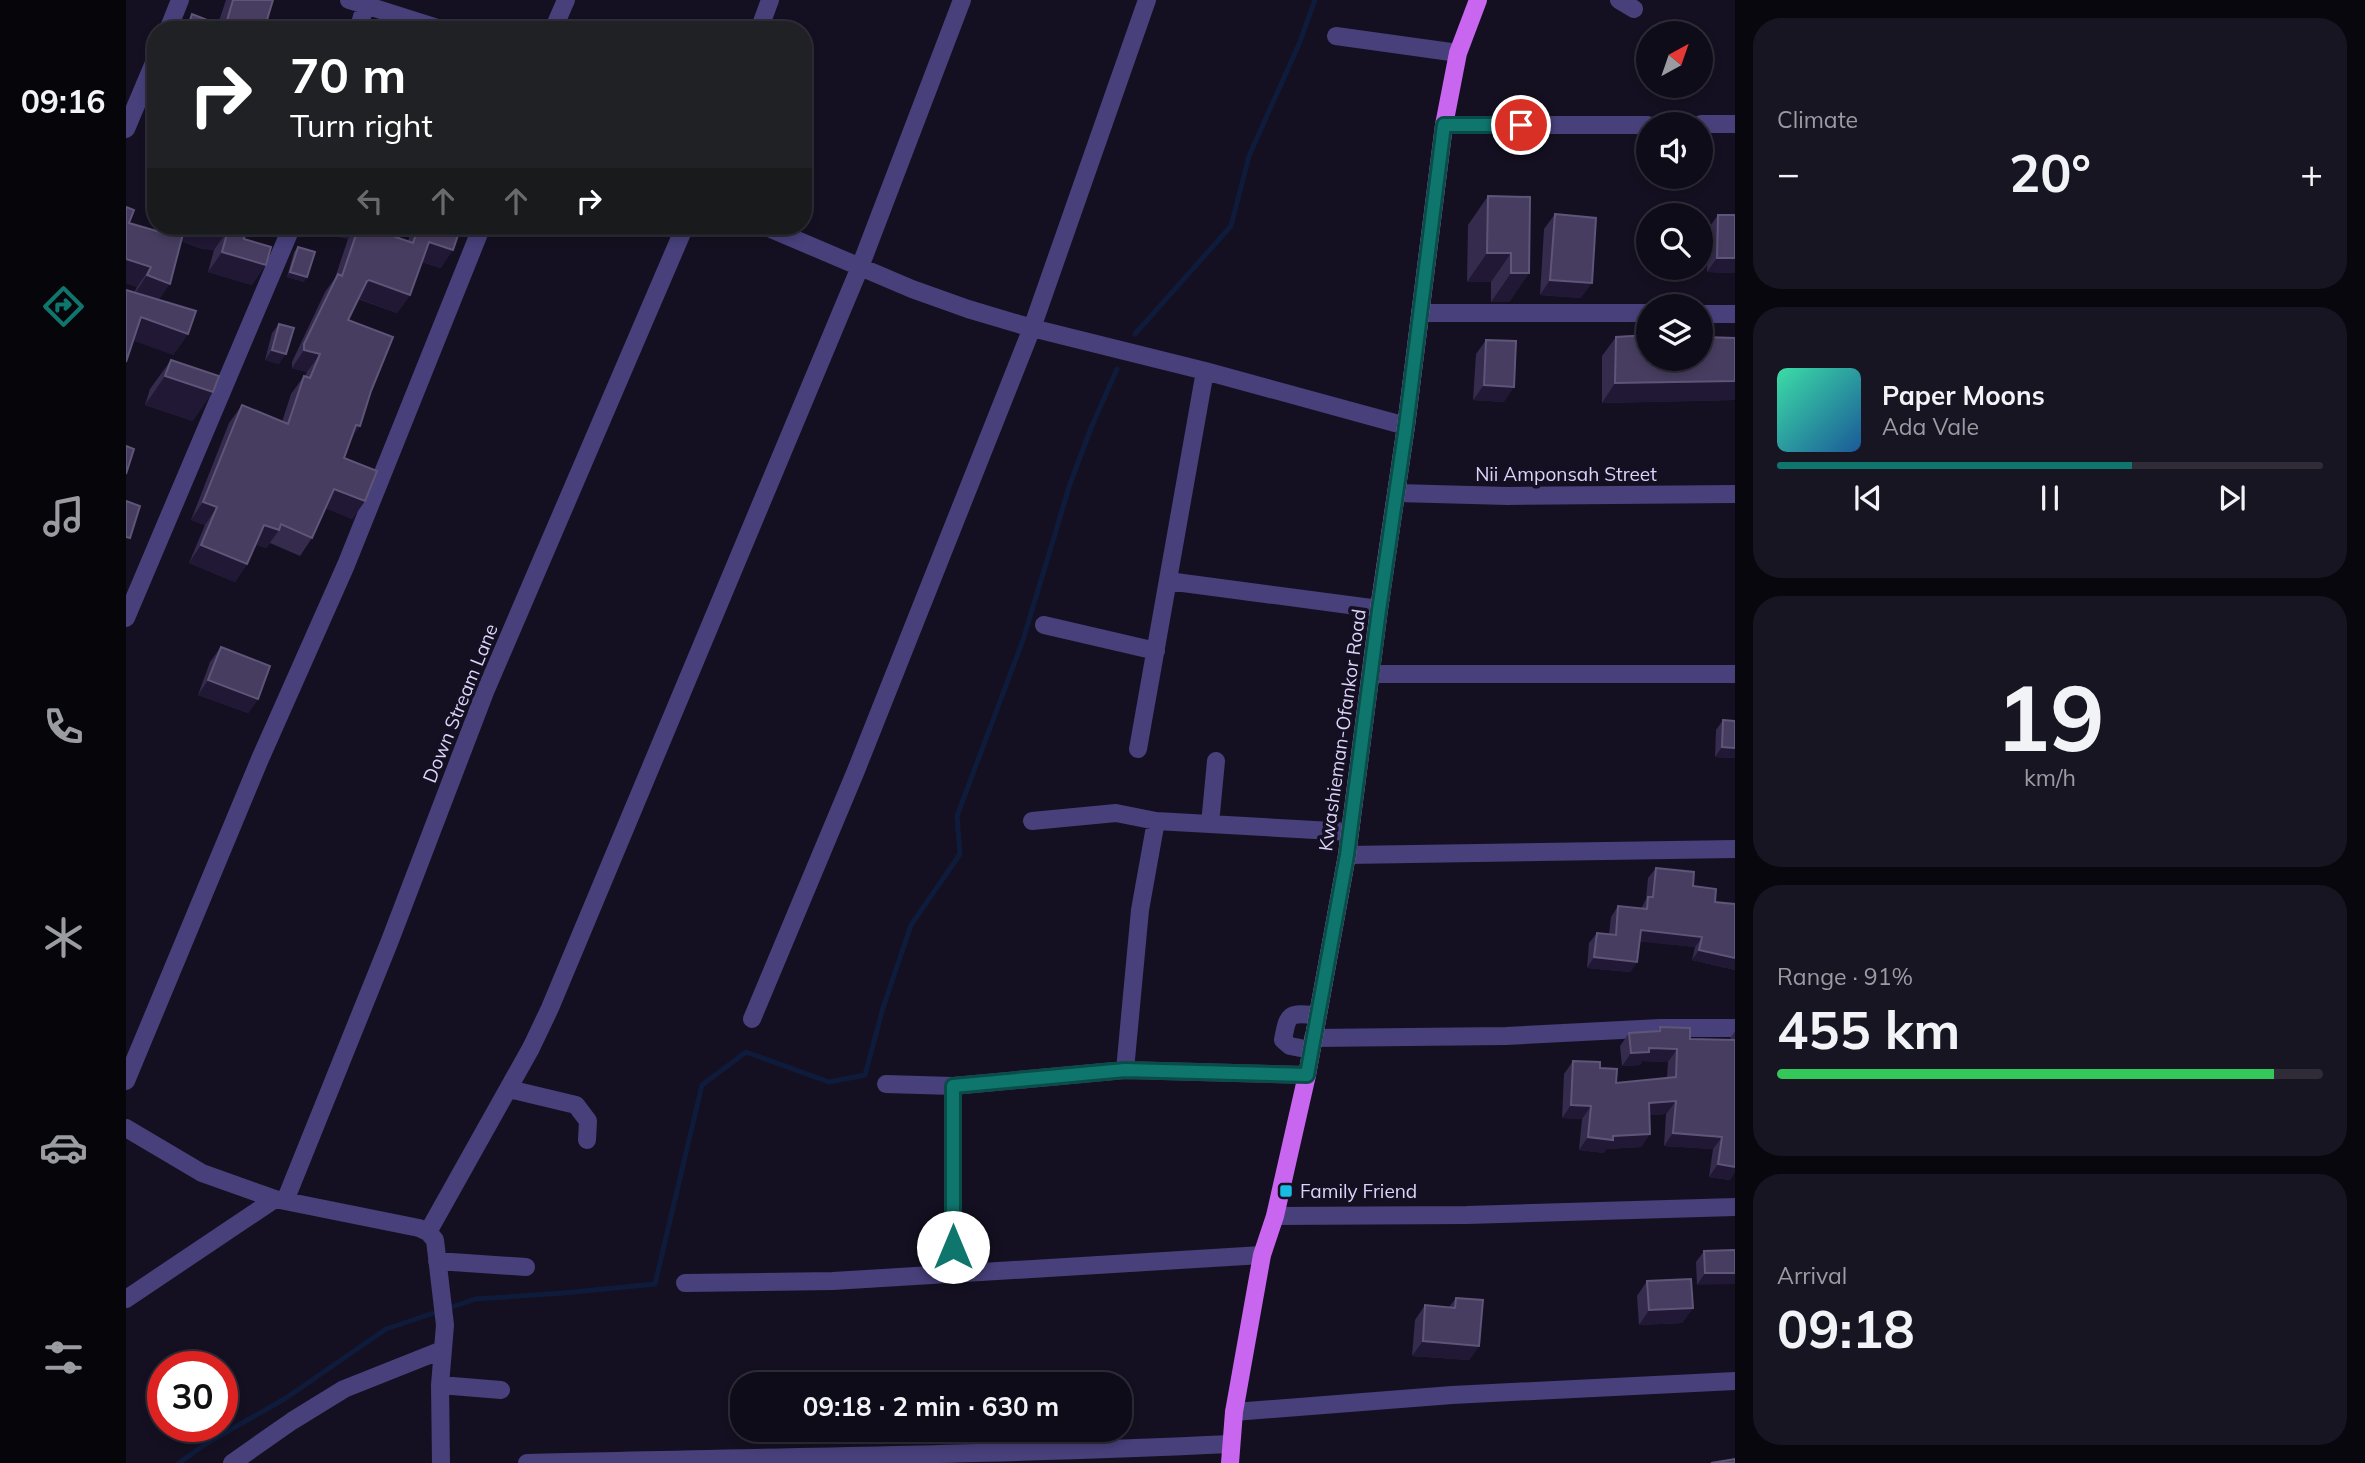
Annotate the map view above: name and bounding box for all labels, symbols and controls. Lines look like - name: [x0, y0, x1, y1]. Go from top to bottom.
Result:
- north arrow: [1636, 21, 1713, 98]
- map controls: [1636, 21, 1713, 371]
- text: 70 m: [290, 44, 406, 105]
- icon: right: [175, 49, 266, 140]
- text: 09:16: [21, 81, 105, 121]
- pin: [1491, 95, 1551, 155]
- text: Turn right: [290, 105, 433, 145]
- text: Climate: [1777, 105, 1858, 134]
- icon: arrive: [1502, 106, 1540, 144]
- button: sound: [1636, 112, 1713, 189]
- text: 20°: [2009, 140, 2091, 205]
- text: −: [1777, 149, 1800, 197]
- text: +: [2300, 149, 2323, 197]
- icon: left: [351, 182, 389, 220]
- icon: ahead: [424, 182, 462, 220]
- icon: ahead: [497, 182, 535, 220]
- icon: right: [570, 182, 608, 220]
- button: search: [1636, 203, 1713, 280]
- icon: directions: [39, 282, 88, 331]
- button: layers: [1636, 294, 1713, 371]
- text: Paper Moons: [1882, 379, 2045, 412]
- text: Ada Vale: [1882, 412, 1979, 441]
- street label: Nii Amponsah Street: [1475, 462, 1657, 486]
- icon: previous: [1849, 479, 1887, 517]
- icon: pause: [2031, 479, 2069, 517]
- icon: next: [2213, 479, 2251, 517]
- icon: music: [39, 492, 88, 541]
- street label: Kwashieman-Ofankor Road: [1313, 607, 1371, 853]
- street label: Down Stream Lane: [417, 620, 503, 786]
- text: 19: [1995, 660, 2105, 774]
- icon: phone: [39, 702, 88, 751]
- text: km/h: [2024, 763, 2076, 792]
- icon: climate: [39, 913, 88, 962]
- text: Range · 91%: [1777, 962, 1913, 991]
- text: 455 km: [1777, 997, 1960, 1062]
- icon: car: [39, 1123, 88, 1172]
- place label: Family Friend: [1300, 1179, 1417, 1203]
- marker: Family Friend: [1278, 1183, 1294, 1199]
- position arrow: [916, 1210, 990, 1284]
- text: Arrival: [1777, 1261, 1847, 1290]
- text: 09:18: [1777, 1296, 1915, 1361]
- icon: filters: [39, 1333, 88, 1382]
- speed limit sign: 30: [147, 1351, 238, 1442]
- text: 09:18 · 2 min · 630 m: [803, 1390, 1059, 1423]

